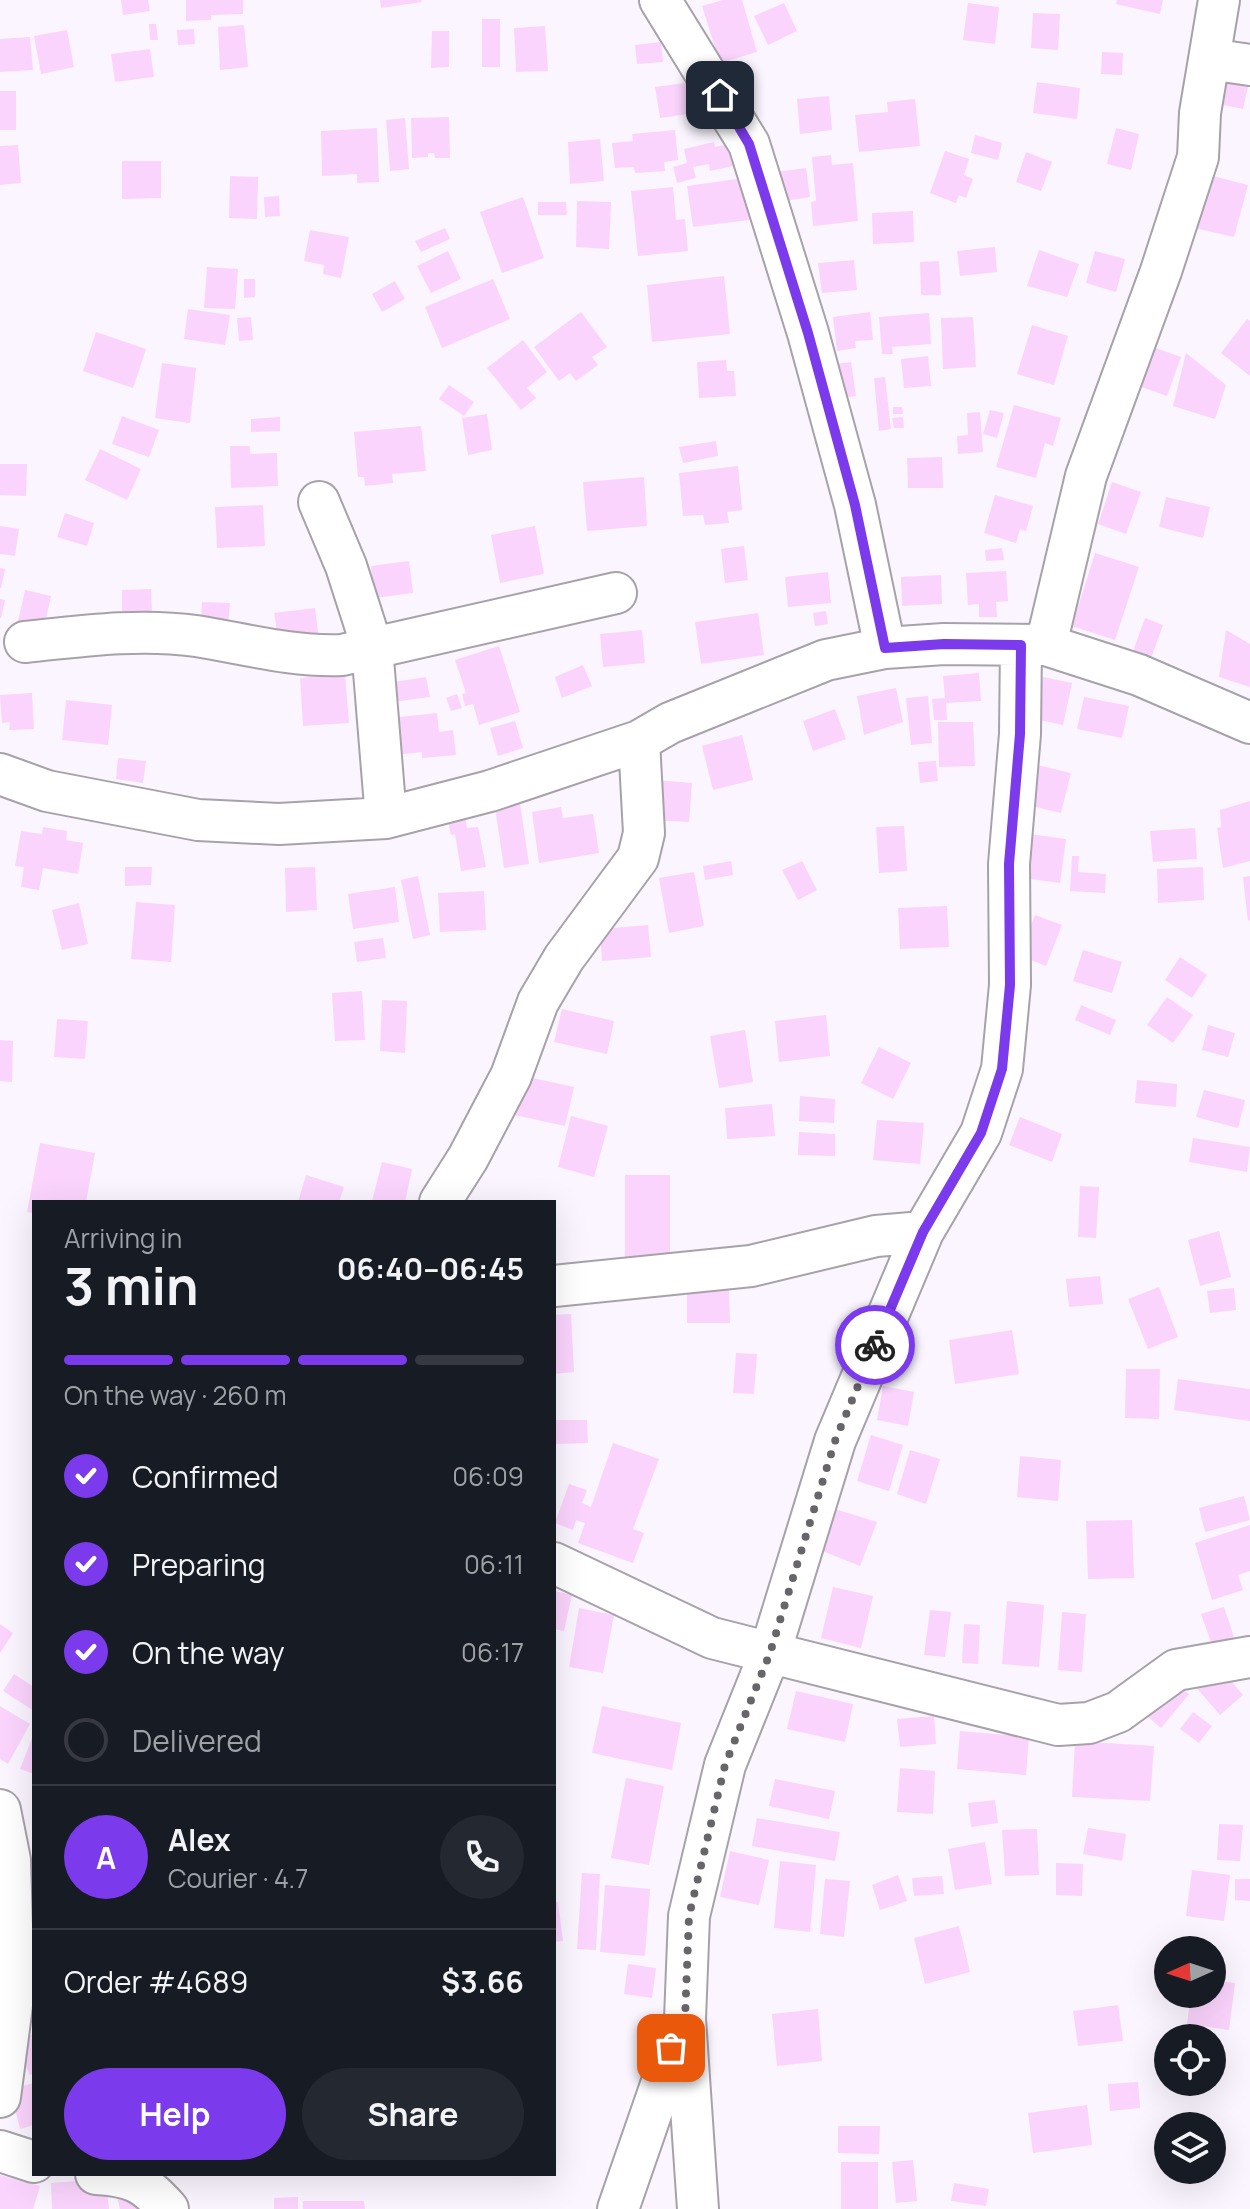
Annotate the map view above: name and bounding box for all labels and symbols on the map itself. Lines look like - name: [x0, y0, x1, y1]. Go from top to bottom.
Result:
- pin: [686, 61, 754, 129]
- courier: [835, 1305, 915, 1385]
- north arrow: [1154, 1936, 1226, 2008]
- pin: [637, 2014, 705, 2082]

